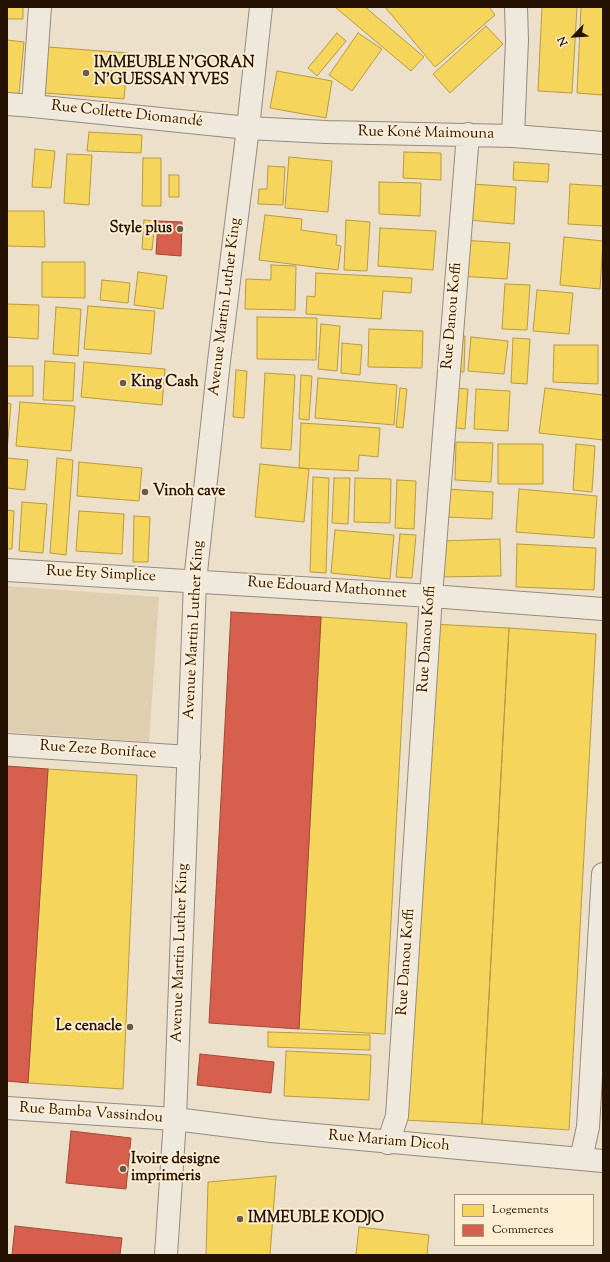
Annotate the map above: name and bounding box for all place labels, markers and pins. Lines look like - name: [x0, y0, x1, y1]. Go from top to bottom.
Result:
- place label: IMMEUBLE N'GORAN N'GUESSAN YVES: [94, 55, 254, 90]
- marker: IMMEUBLE N'GORAN N'GUESSAN YVES: [81, 68, 91, 78]
- place label: Style plus: [109, 220, 172, 238]
- marker: Style plus: [175, 224, 185, 234]
- place label: King Cash: [131, 374, 199, 392]
- marker: King Cash: [118, 378, 128, 388]
- place label: Vinoh cave: [153, 483, 225, 501]
- marker: Vinoh cave: [140, 487, 150, 497]
- place label: Le cenacle: [56, 1018, 122, 1036]
- marker: Le cenacle: [125, 1022, 135, 1032]
- place label: Ivoire designe imprimeris: [131, 1151, 220, 1186]
- marker: Ivoire designe imprimeris: [118, 1164, 128, 1174]
- place label: IMMEUBLE KODJO: [248, 1210, 384, 1228]
- marker: IMMEUBLE KODJO: [235, 1214, 245, 1224]

